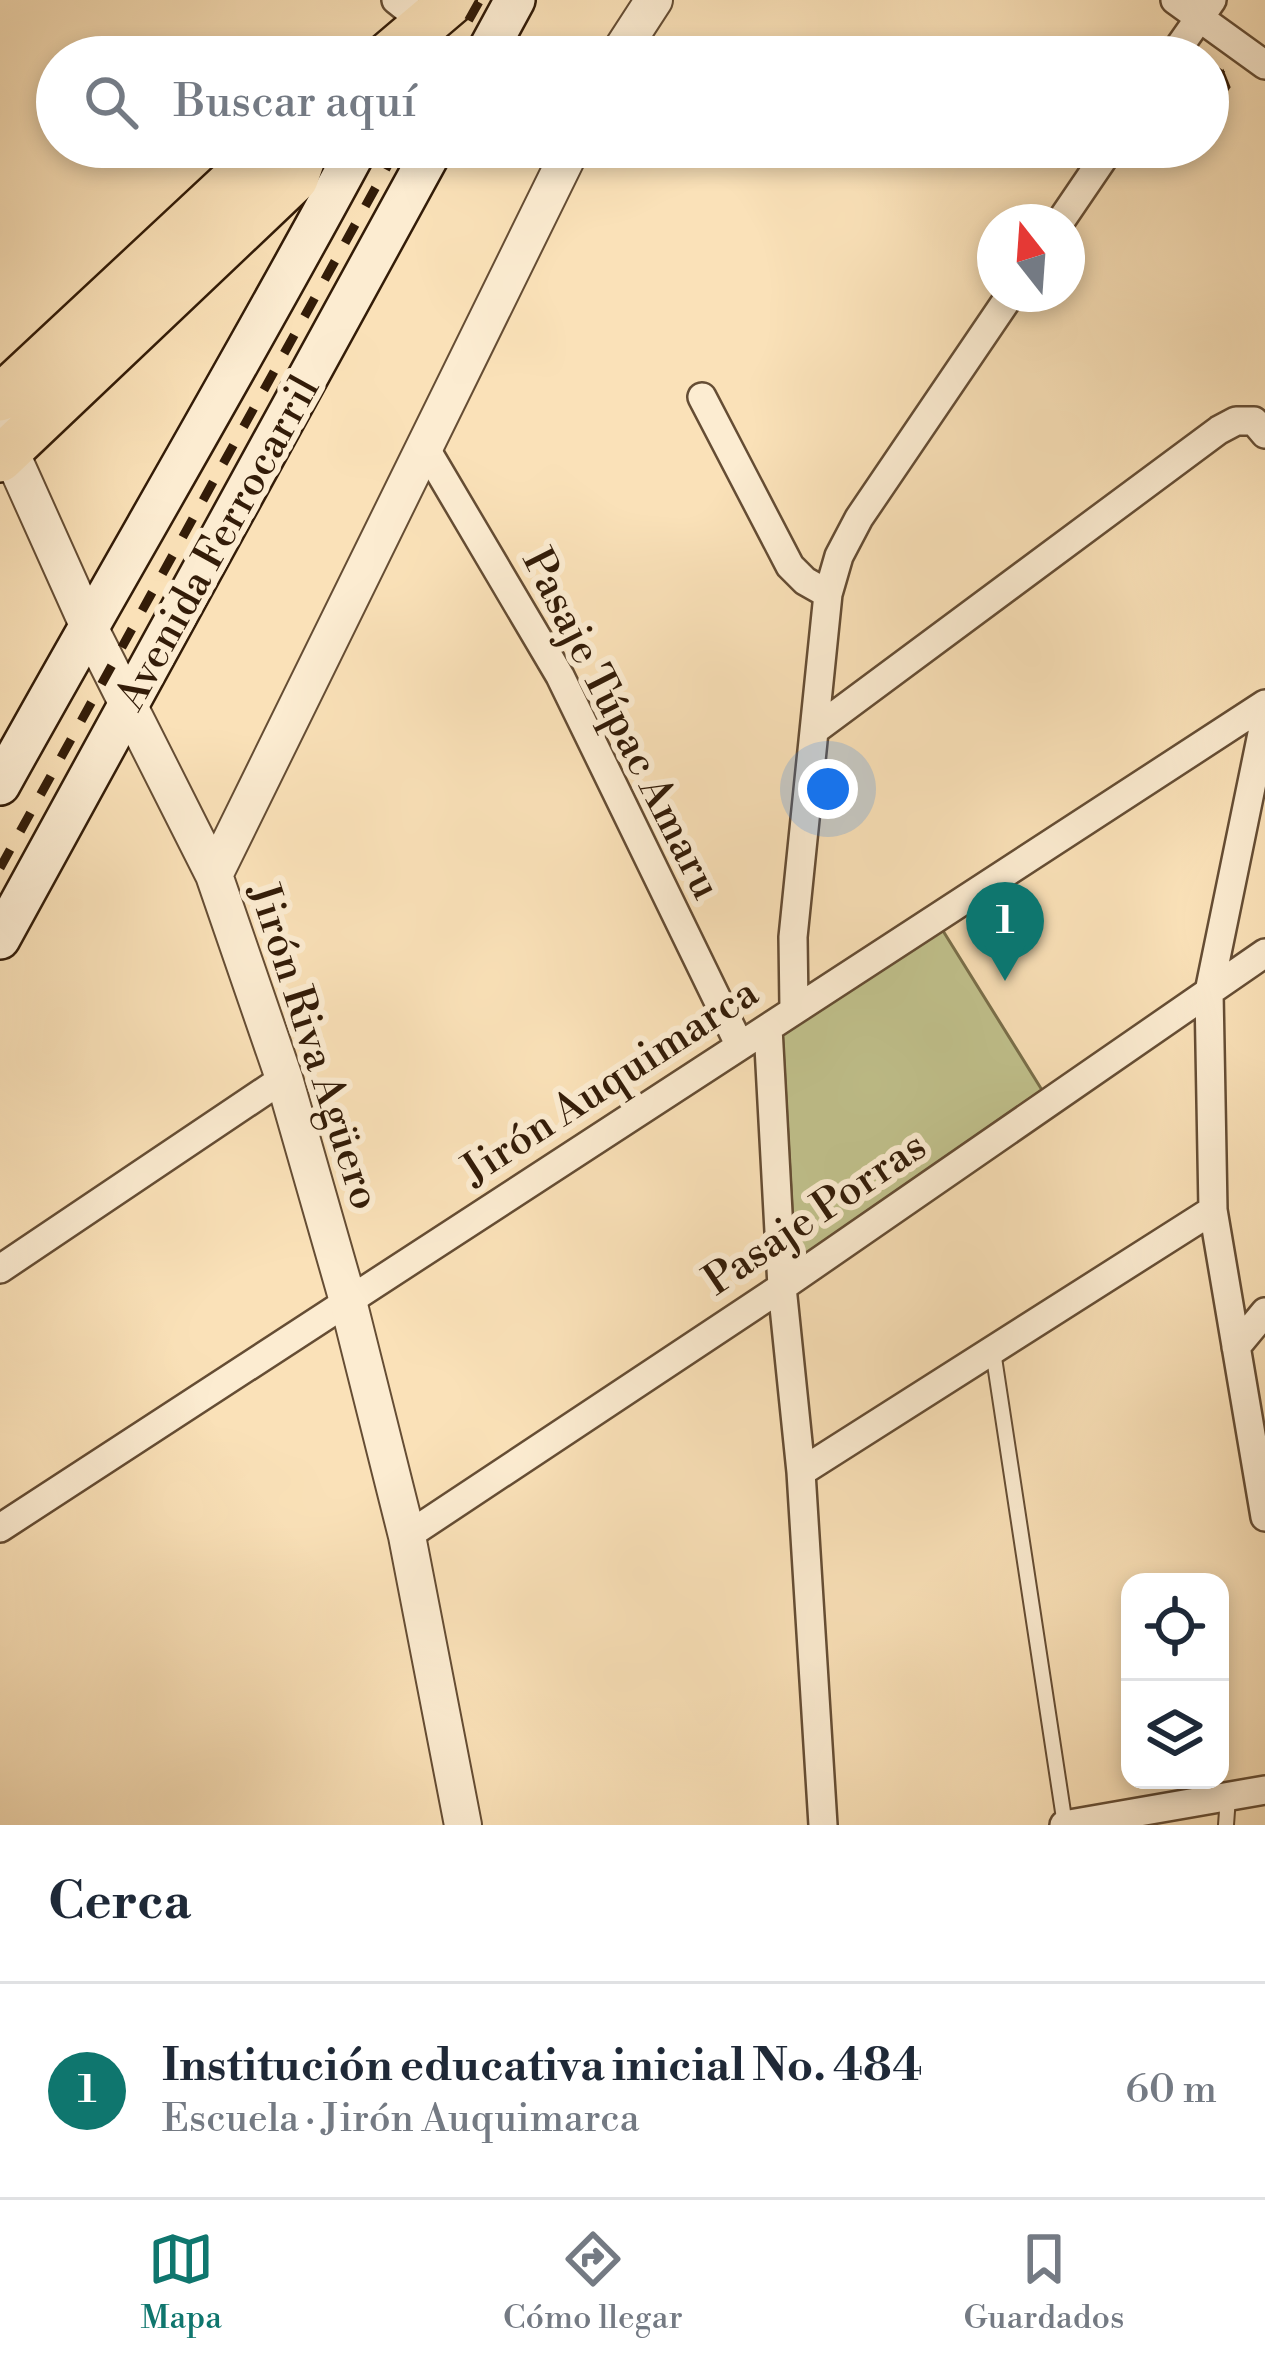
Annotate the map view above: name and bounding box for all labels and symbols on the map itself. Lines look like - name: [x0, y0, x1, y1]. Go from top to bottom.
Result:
- north arrow: [977, 204, 1085, 312]
- street label: Avenida Ferrocarril: [104, 367, 332, 720]
- street label: Pasaje Túpac Amaru: [509, 540, 732, 909]
- your location: [798, 759, 858, 819]
- street label: Jirón Riva Agüero: [234, 875, 391, 1217]
- pin: 1: [966, 882, 1044, 981]
- street label: Jirón Auquimarca: [451, 966, 769, 1199]
- street label: Pasaje Porras: [694, 1120, 937, 1309]

